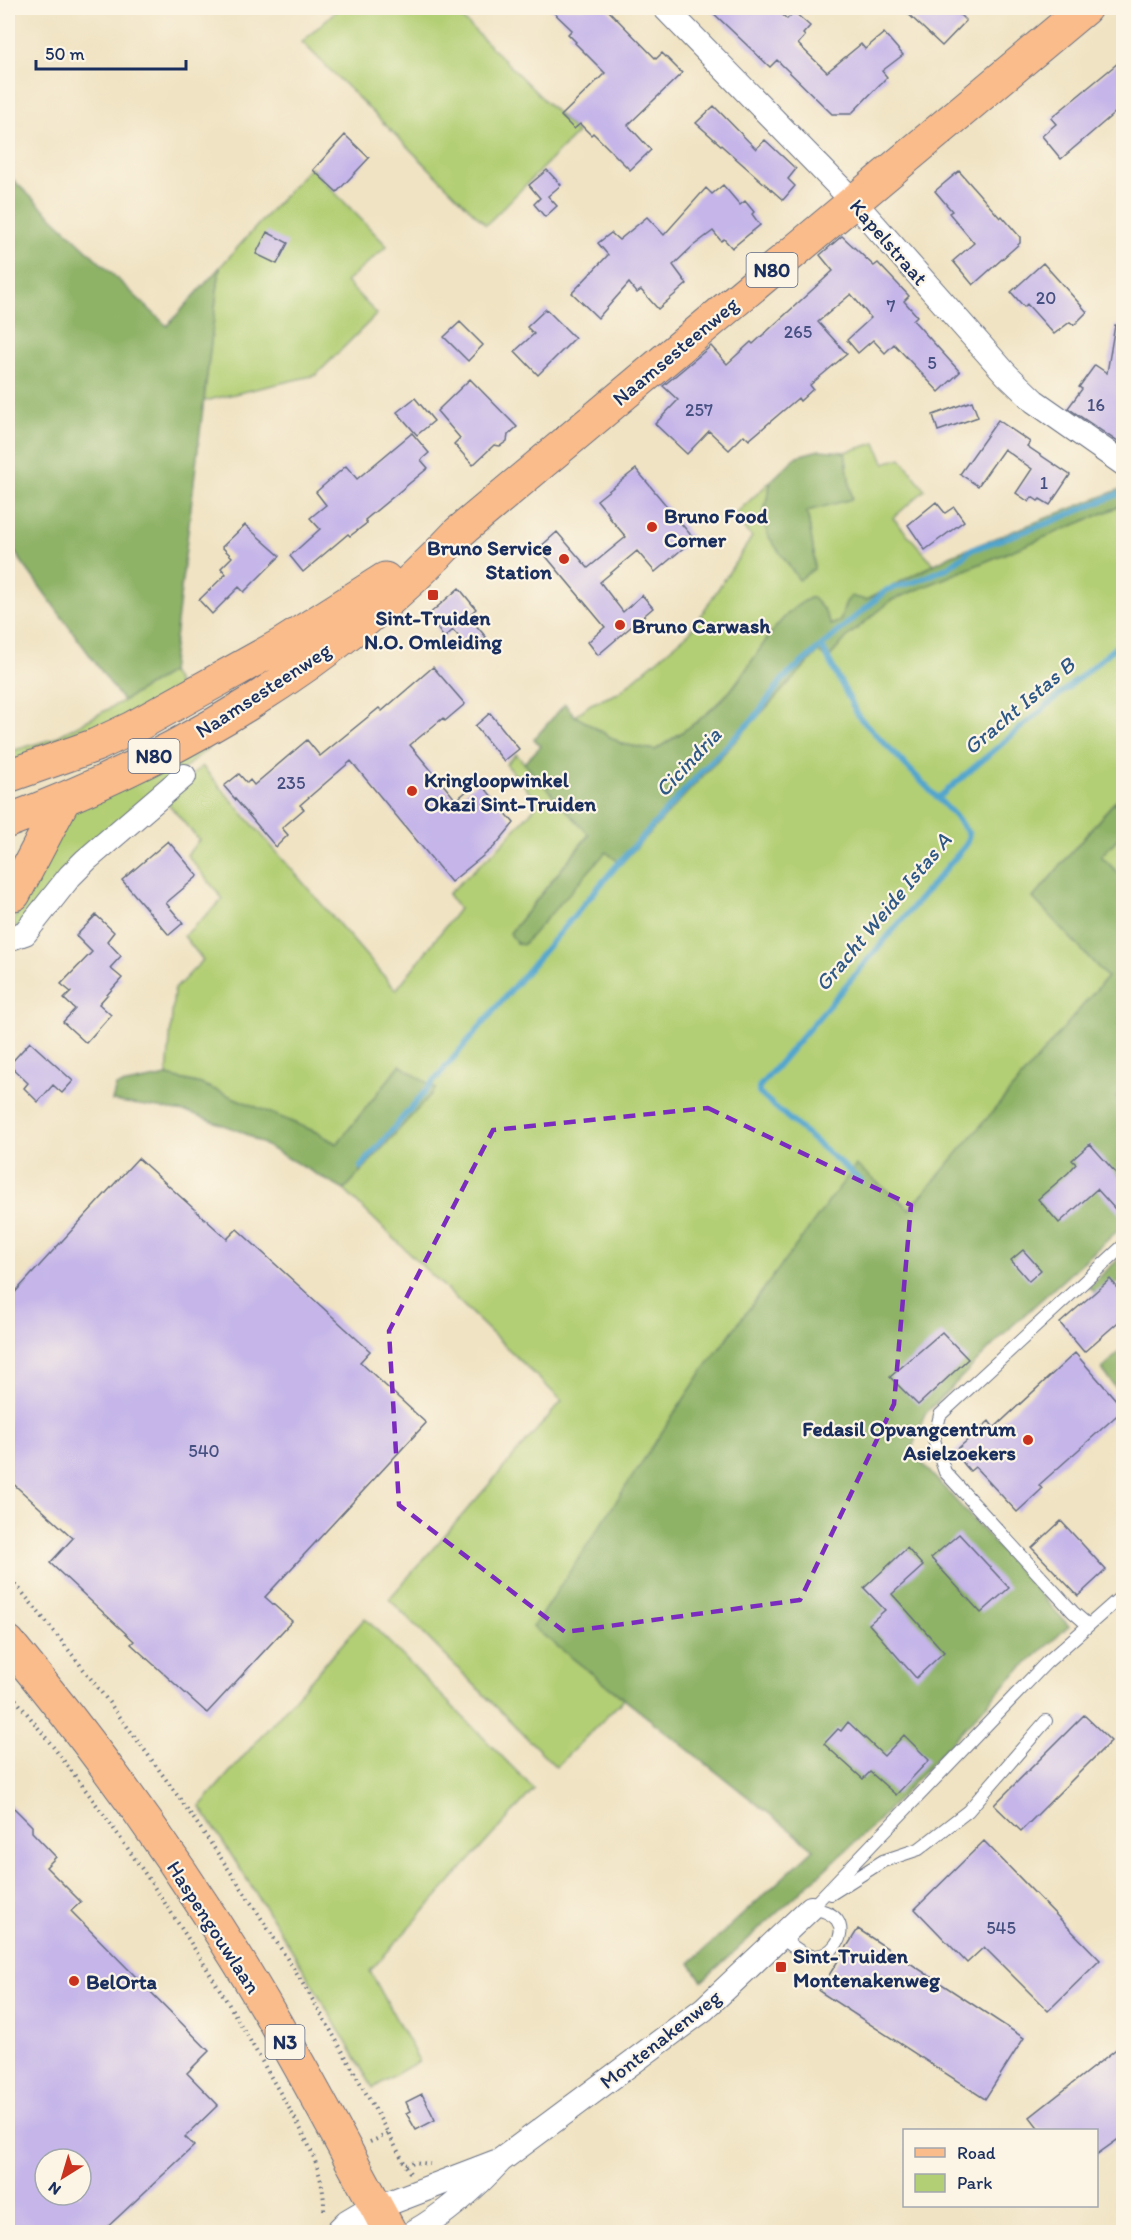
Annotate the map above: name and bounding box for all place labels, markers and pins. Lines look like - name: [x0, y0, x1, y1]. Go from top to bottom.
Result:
- place label: Bruno Food Corner: [664, 503, 768, 552]
- marker: Bruno Food Corner: [645, 520, 659, 534]
- place label: Bruno Service Station: [427, 535, 552, 584]
- marker: Bruno Service Station: [557, 552, 571, 566]
- marker: Sint-Truiden N.O. Omleiding: [426, 588, 440, 602]
- place label: Sint-Truiden N.O. Omleiding: [364, 605, 502, 655]
- place label: Bruno Carwash: [632, 613, 771, 638]
- marker: Bruno Carwash: [613, 618, 627, 632]
- place label: Kringloopwinkel Okazi Sint-Truiden: [424, 767, 596, 816]
- marker: Kringloopwinkel Okazi Sint-Truiden: [405, 784, 419, 798]
- place label: Fedasil Opvangcentrum Asielzoekers: [802, 1416, 1016, 1465]
- marker: Fedasil Opvangcentrum Asielzoekers: [1021, 1433, 1035, 1447]
- place label: Sint-Truiden Montenakenweg: [793, 1943, 941, 1993]
- marker: Sint-Truiden Montenakenweg: [774, 1960, 788, 1974]
- place label: BelOrta: [86, 1969, 158, 1994]
- marker: BelOrta: [67, 1974, 81, 1988]

